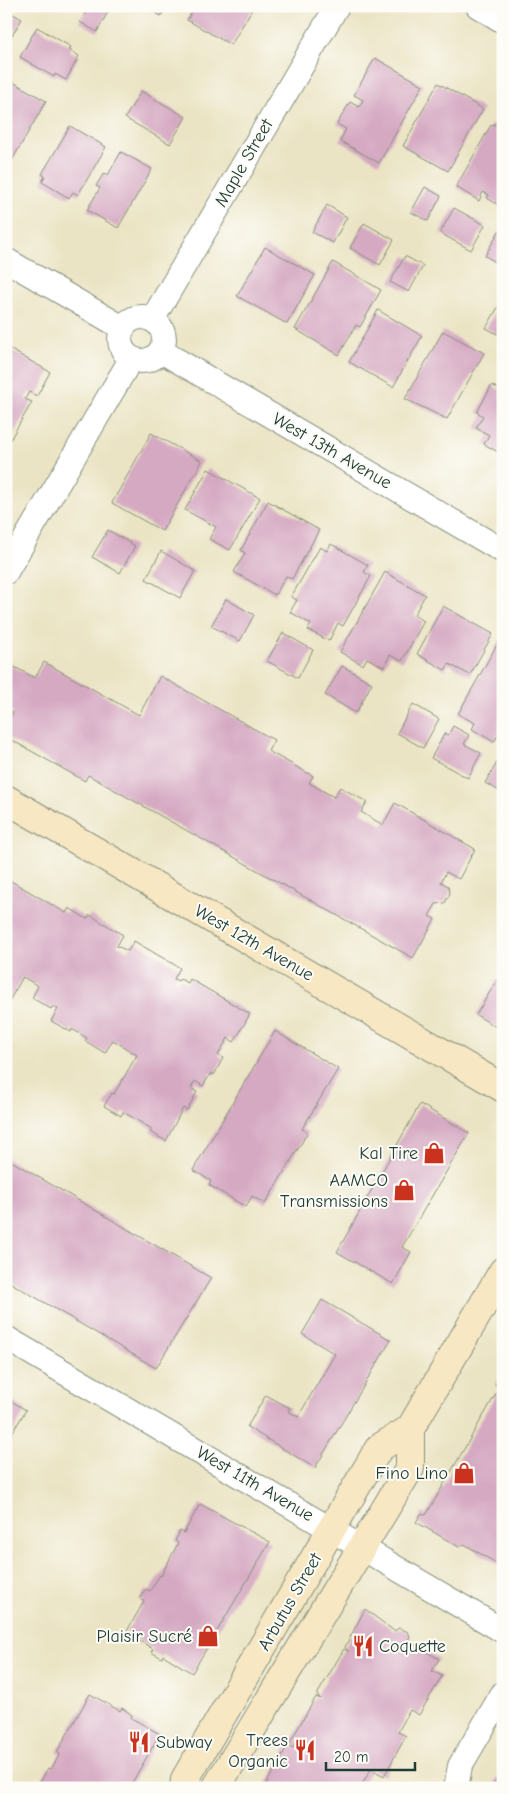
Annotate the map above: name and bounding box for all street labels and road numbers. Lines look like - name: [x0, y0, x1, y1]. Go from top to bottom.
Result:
- street label: Maple Street: [210, 115, 278, 211]
- street label: West 13th Avenue: [269, 408, 395, 494]
- street label: West 12th Avenue: [191, 900, 317, 986]
- street label: West 11th Avenue: [193, 1442, 317, 1526]
- street label: Arbutus Street: [254, 1549, 327, 1655]

